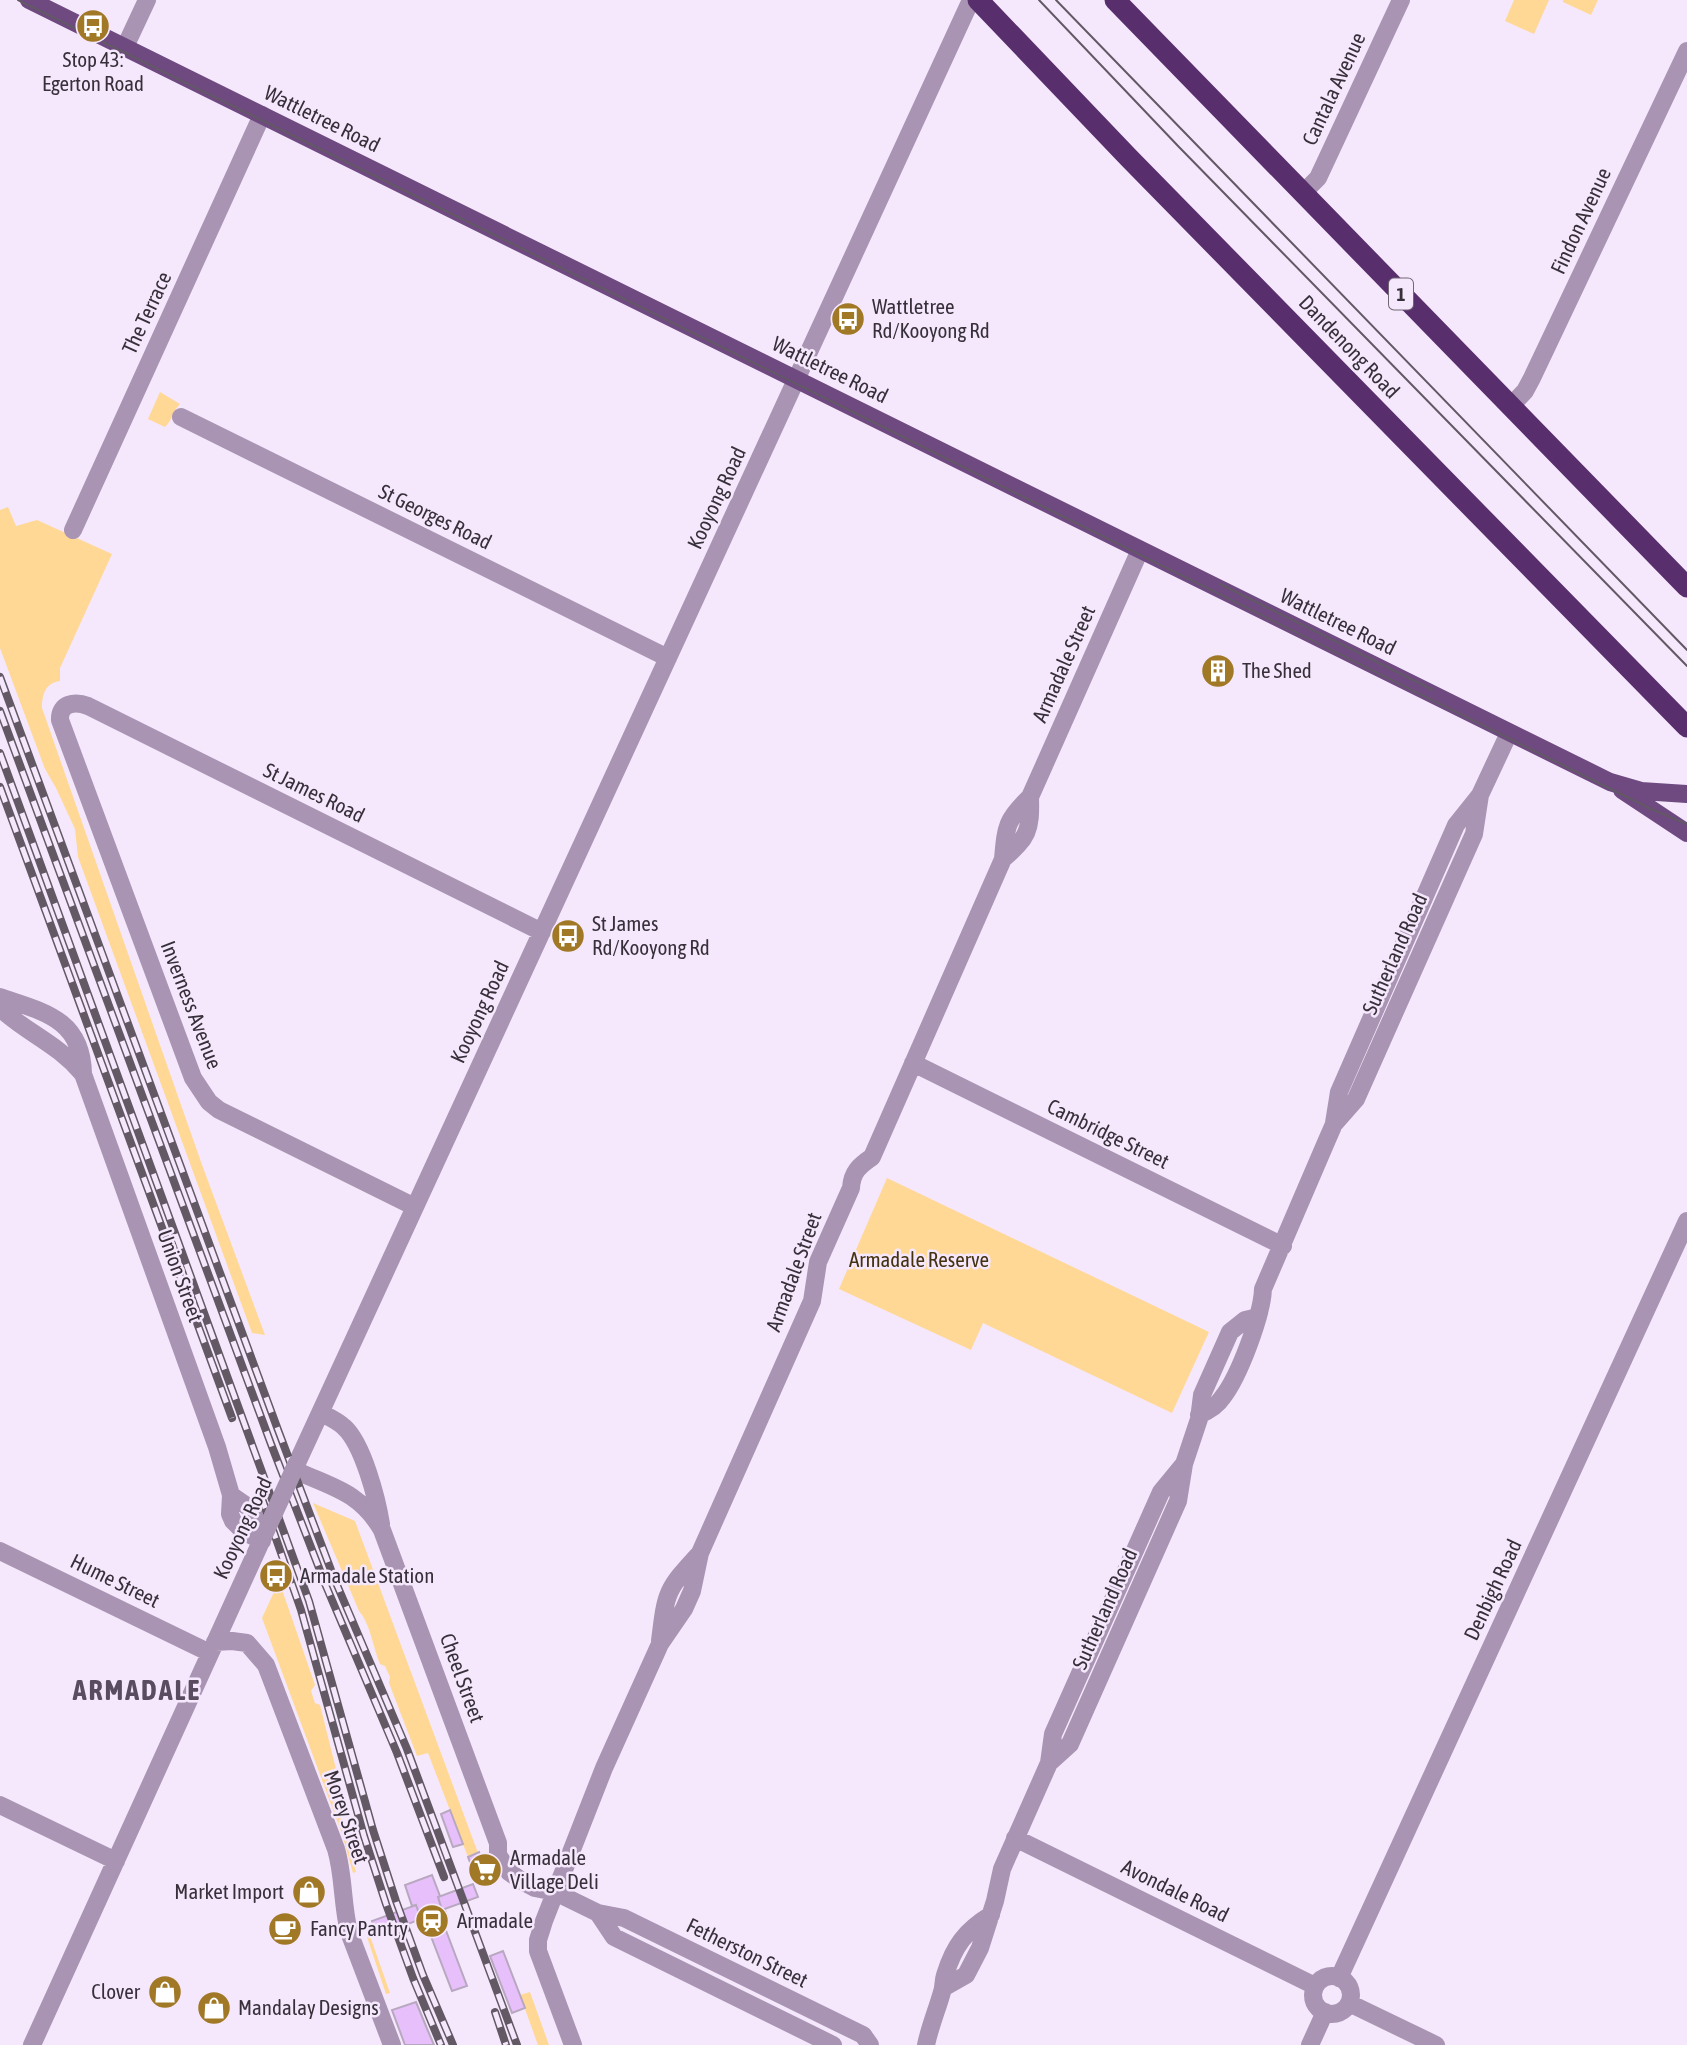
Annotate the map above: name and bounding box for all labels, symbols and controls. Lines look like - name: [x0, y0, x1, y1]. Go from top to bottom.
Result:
- bus stop icon: Stop 43: Egerton Road: [74, 7, 112, 45]
- street label: Cantala Avenue: [1297, 28, 1370, 149]
- place label: Stop 43: Egerton Road: [42, 47, 144, 95]
- street label: Wattletree Road: [261, 80, 384, 156]
- street label: Findon Avenue: [1545, 164, 1615, 278]
- street label: The Terrace: [117, 268, 176, 357]
- road number: 1: [1389, 278, 1413, 310]
- street label: Dandenong Road: [1295, 290, 1405, 403]
- place label: Wattletree Rd/Kooyong Rd: [872, 294, 990, 342]
- bus stop icon: Wattletree Rd/Kooyong Rd: [829, 300, 867, 338]
- street label: Wattletree Road: [769, 331, 892, 407]
- street label: Kooyong Road: [682, 443, 750, 552]
- street label: St Georges Road: [375, 479, 496, 554]
- street label: Wattletree Road: [1277, 583, 1400, 659]
- street label: Armadale Street: [1027, 602, 1099, 726]
- building icon: The Shed: [1199, 652, 1237, 690]
- place label: The Shed: [1242, 658, 1312, 682]
- street label: St James Road: [260, 757, 369, 827]
- street label: Sutherland Road: [1357, 890, 1431, 1018]
- place label: St James Rd/Kooyong Rd: [592, 911, 710, 959]
- bus stop icon: St James Rd/Kooyong Rd: [549, 917, 587, 955]
- street label: Inverness Avenue: [156, 937, 227, 1072]
- street label: Kooyong Road: [445, 957, 513, 1066]
- street label: Cambridge Street: [1044, 1093, 1173, 1173]
- street label: Armadale Street: [760, 1209, 826, 1334]
- street label: Union Street: [153, 1226, 209, 1325]
- park label: Armadale Reserve: [849, 1247, 989, 1271]
- street label: Kooyong Road: [208, 1473, 276, 1582]
- street label: Denbigh Road: [1458, 1535, 1526, 1644]
- street label: Sutherland Road: [1067, 1545, 1141, 1673]
- street label: Hume Street: [67, 1548, 164, 1612]
- bus stop icon: Armadale Station: [257, 1557, 295, 1595]
- place label: Armadale Station: [300, 1563, 434, 1587]
- street label: Cheel Street: [436, 1630, 490, 1726]
- district label: ARMADALE: [72, 1674, 201, 1706]
- street label: Morey Street: [320, 1767, 374, 1866]
- place label: Armadale Village Deli: [510, 1845, 599, 1893]
- supermarket icon: Armadale Village Deli: [466, 1851, 504, 1889]
- street label: Avondale Road: [1118, 1854, 1233, 1926]
- shop icon: Market Import: [290, 1873, 328, 1911]
- place label: Market Import: [174, 1879, 284, 1903]
- station icon: Armadale: [413, 1902, 451, 1940]
- place label: Armadale: [457, 1908, 533, 1932]
- cafe icon: Fancy Pantry: [266, 1910, 304, 1948]
- street label: Fetherston Street: [683, 1912, 812, 1992]
- place label: Fancy Pantry: [310, 1916, 408, 1940]
- shop icon: Clover: [146, 1973, 184, 2011]
- place label: Clover: [91, 1979, 141, 2003]
- shop icon: Mandalay Designs: [195, 1989, 233, 2027]
- place label: Mandalay Designs: [238, 1995, 379, 2019]

